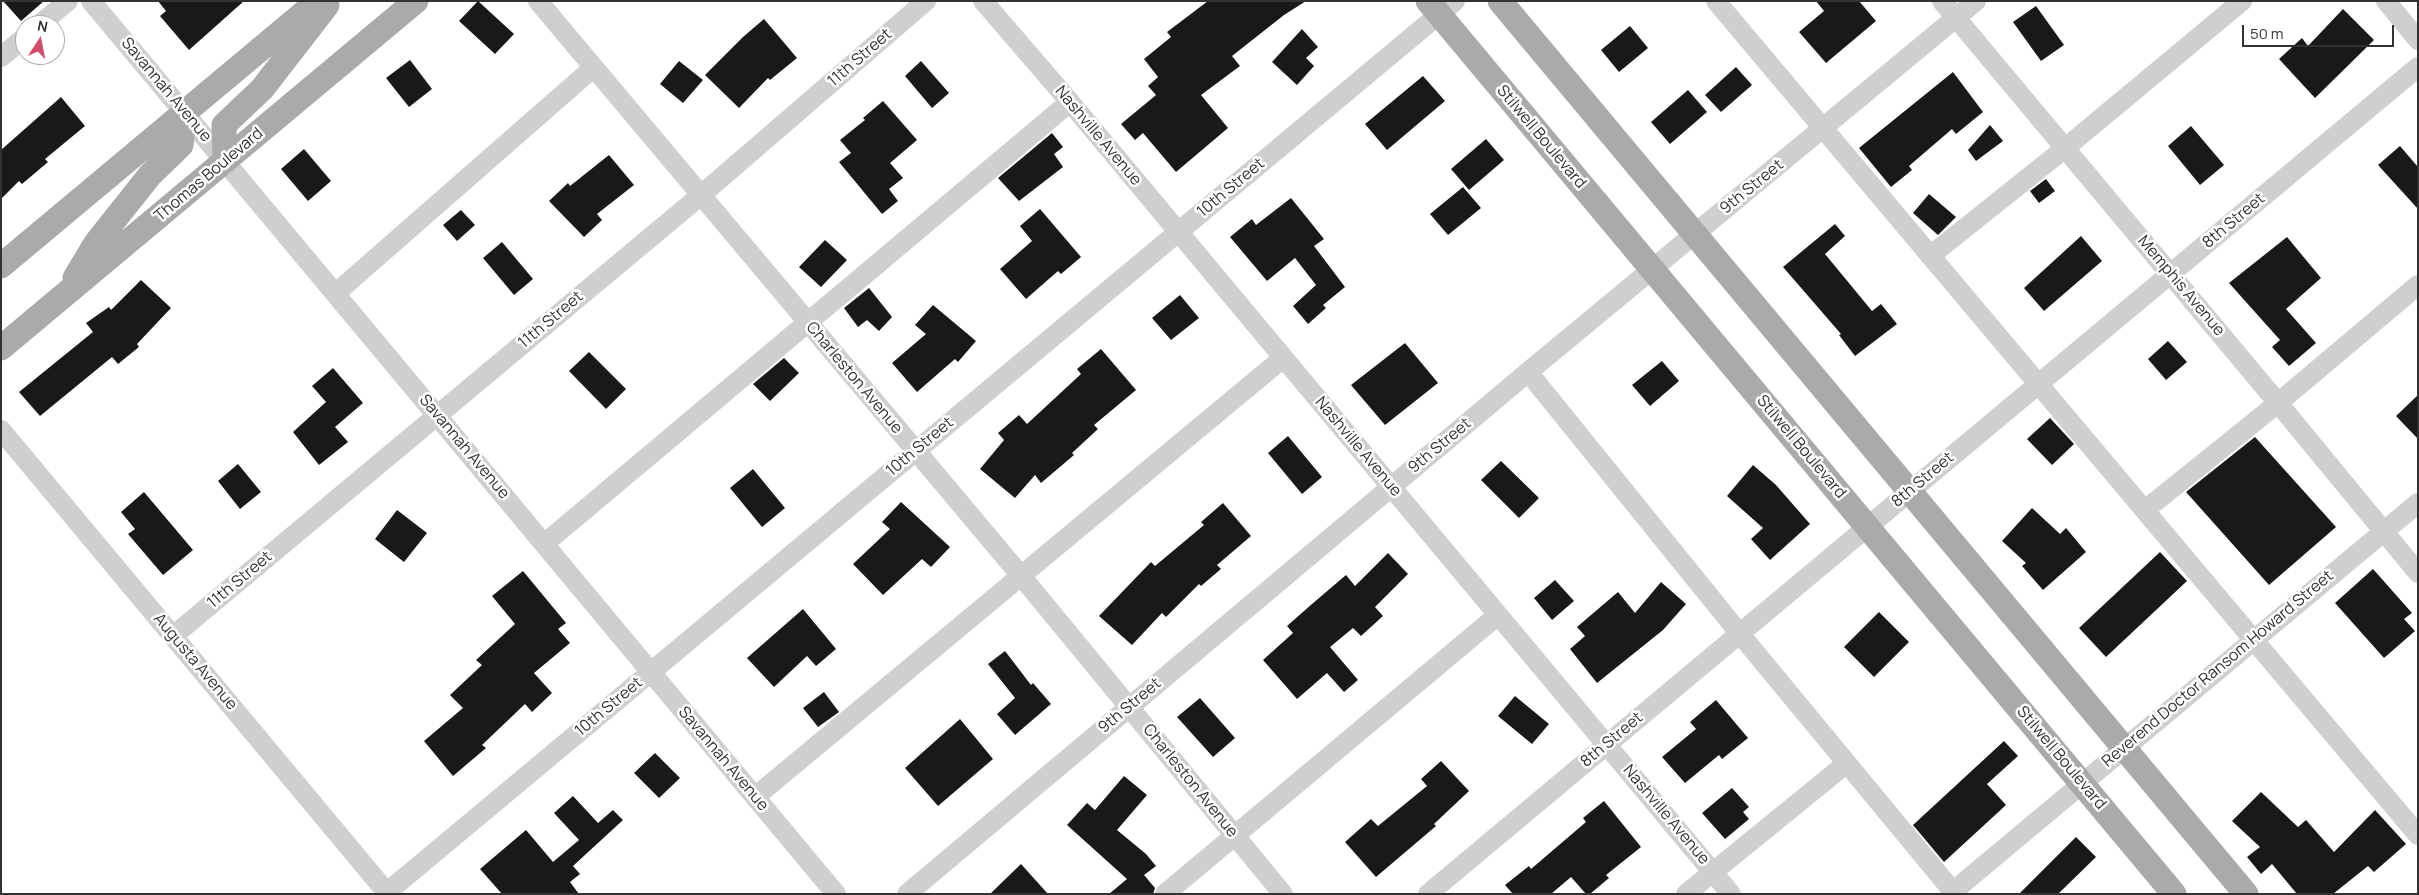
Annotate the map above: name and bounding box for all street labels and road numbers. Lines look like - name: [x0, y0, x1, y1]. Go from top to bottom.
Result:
- street label: 11th Street: [824, 25, 896, 91]
- street label: Savannah Avenue: [117, 34, 215, 146]
- street label: Stilwell Boulevard: [1492, 81, 1590, 193]
- street label: Nashville Avenue: [1051, 82, 1145, 190]
- street label: Thomas Boulevard: [151, 124, 267, 226]
- street label: 10th Street: [1193, 154, 1269, 222]
- street label: 9th Street: [1716, 156, 1788, 218]
- street label: 8th Street: [2199, 189, 2269, 253]
- street label: Memphis Avenue: [2133, 232, 2229, 340]
- street label: 11th Street: [515, 287, 587, 353]
- street label: Charleston Avenue: [802, 318, 906, 438]
- street label: Savannah Avenue: [415, 391, 513, 503]
- street label: Stilwell Boulevard: [1752, 391, 1850, 503]
- street label: Nashville Avenue: [1311, 393, 1405, 501]
- street label: 10th Street: [882, 413, 958, 481]
- street label: 9th Street: [1405, 414, 1475, 478]
- street label: 8th Street: [1888, 448, 1958, 512]
- street label: 11th Street: [204, 547, 276, 613]
- street label: Reverend Doctor Ransom Howard Street: [2098, 567, 2338, 771]
- street label: Augusta Avenue: [149, 610, 241, 714]
- street label: 10th Street: [571, 673, 647, 741]
- street label: 9th Street: [1095, 674, 1165, 738]
- street label: Stilwell Boulevard: [2012, 702, 2110, 814]
- street label: Savannah Avenue: [674, 703, 772, 815]
- street label: 8th Street: [1577, 708, 1647, 772]
- street label: Charleston Avenue: [1138, 721, 1242, 841]
- street label: Nashville Avenue: [1619, 761, 1713, 869]

